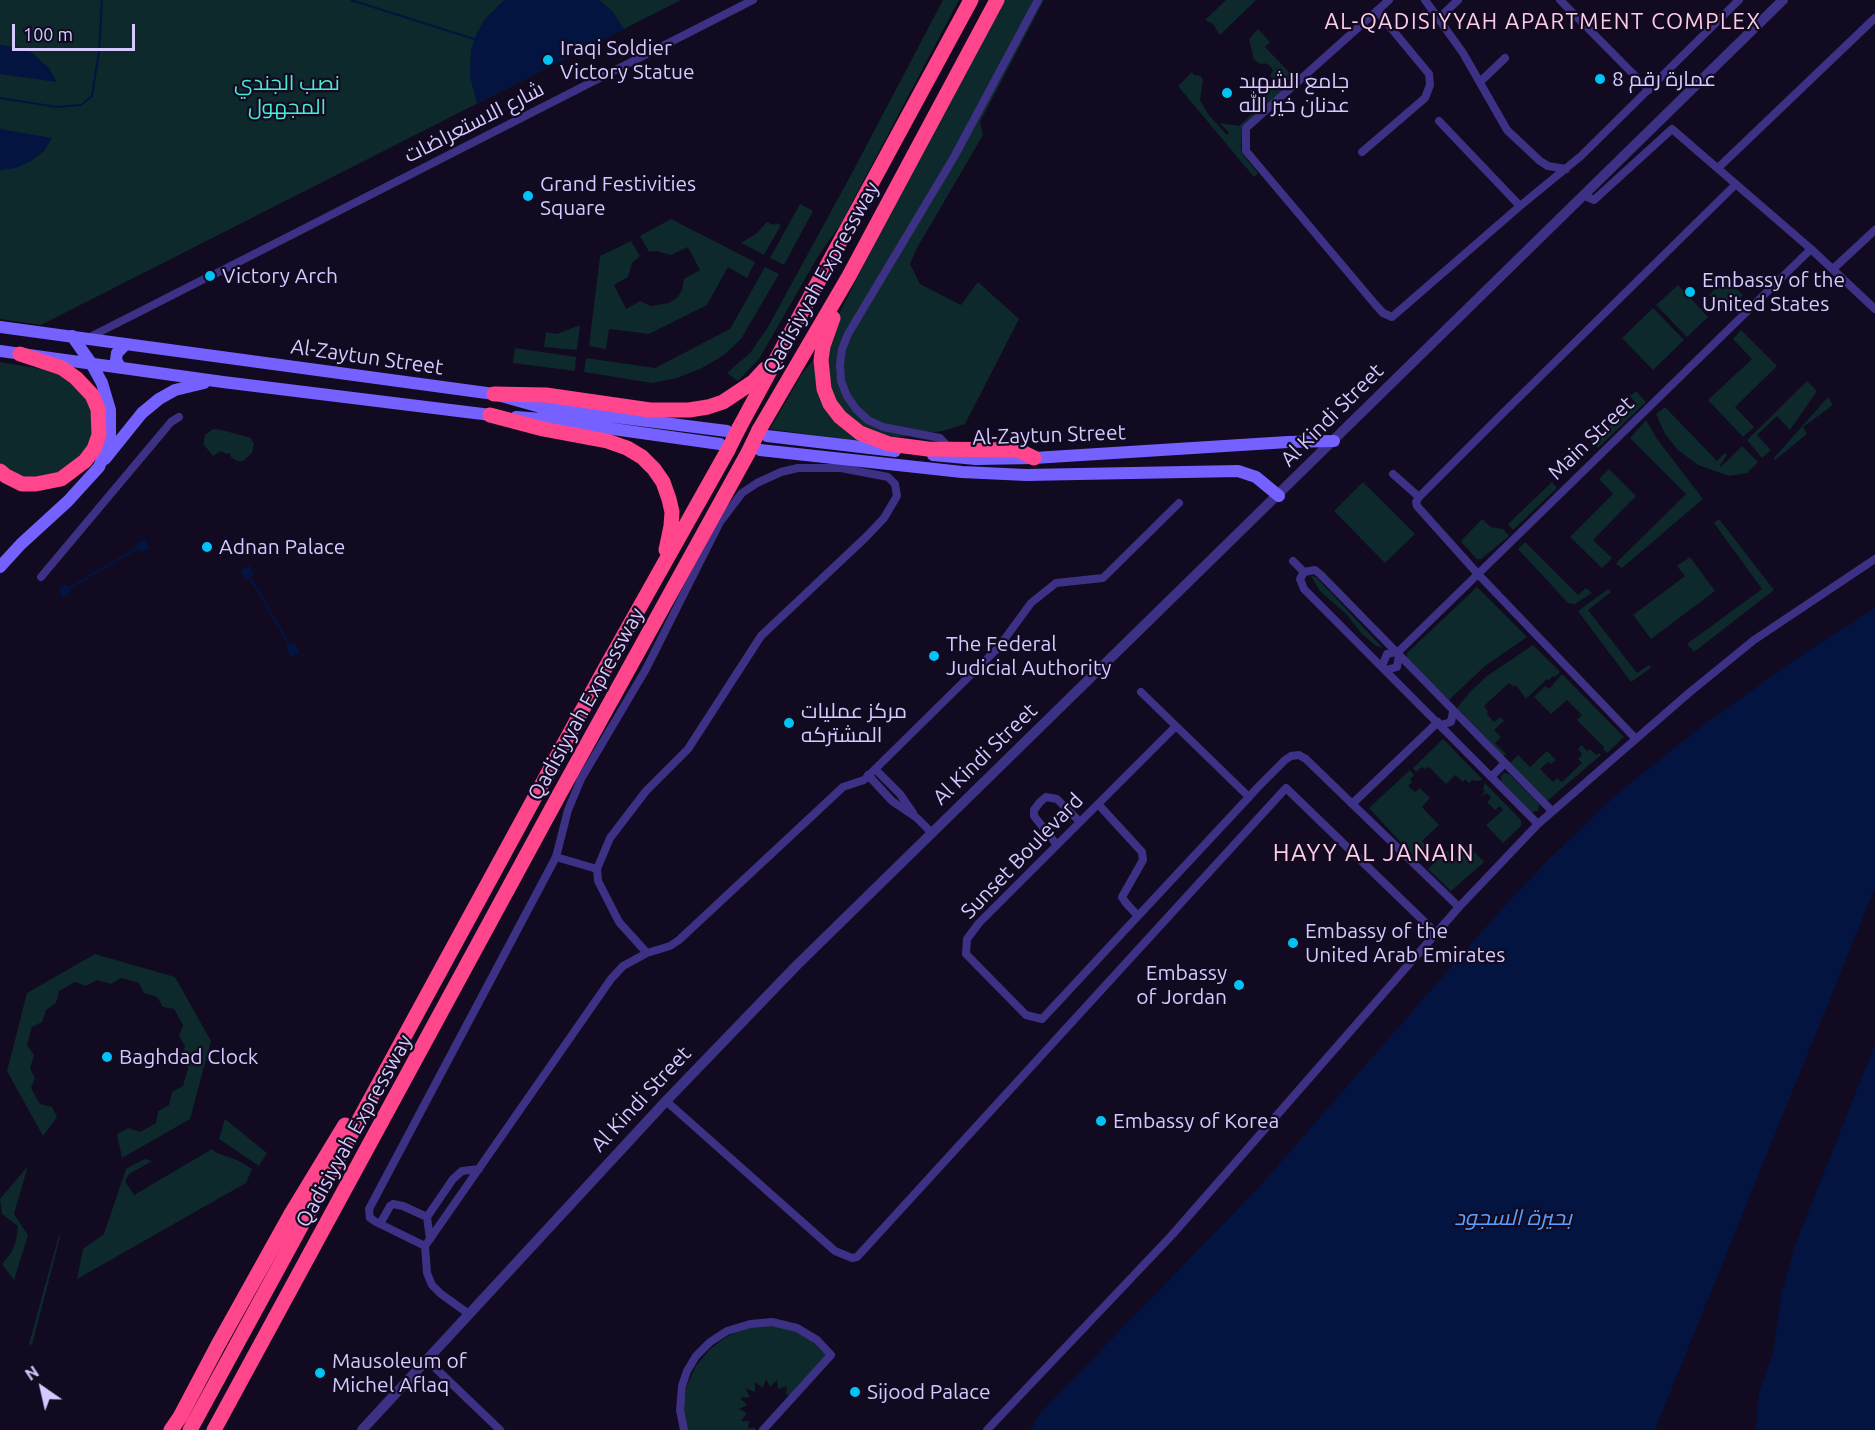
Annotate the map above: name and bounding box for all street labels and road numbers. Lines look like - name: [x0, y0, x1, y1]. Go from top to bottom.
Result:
- street label: شارع الاستعراضات: [400, 76, 548, 168]
- street label: Qadisiyyah Expressway: [757, 177, 885, 379]
- street label: Al-Zaytun Street: [289, 334, 445, 380]
- street label: Al Kindi Street: [1275, 358, 1389, 472]
- street label: Main Street: [1543, 391, 1639, 485]
- street label: Al-Zaytun Street: [972, 420, 1126, 450]
- street label: Qadisiyyah Expressway: [522, 603, 650, 805]
- street label: Al Kindi Street: [928, 698, 1042, 810]
- street label: Sunset Boulevard: [956, 788, 1088, 924]
- street label: Qadisiyyah Expressway: [290, 1030, 418, 1232]
- street label: Al Kindi Street: [586, 1041, 696, 1157]

